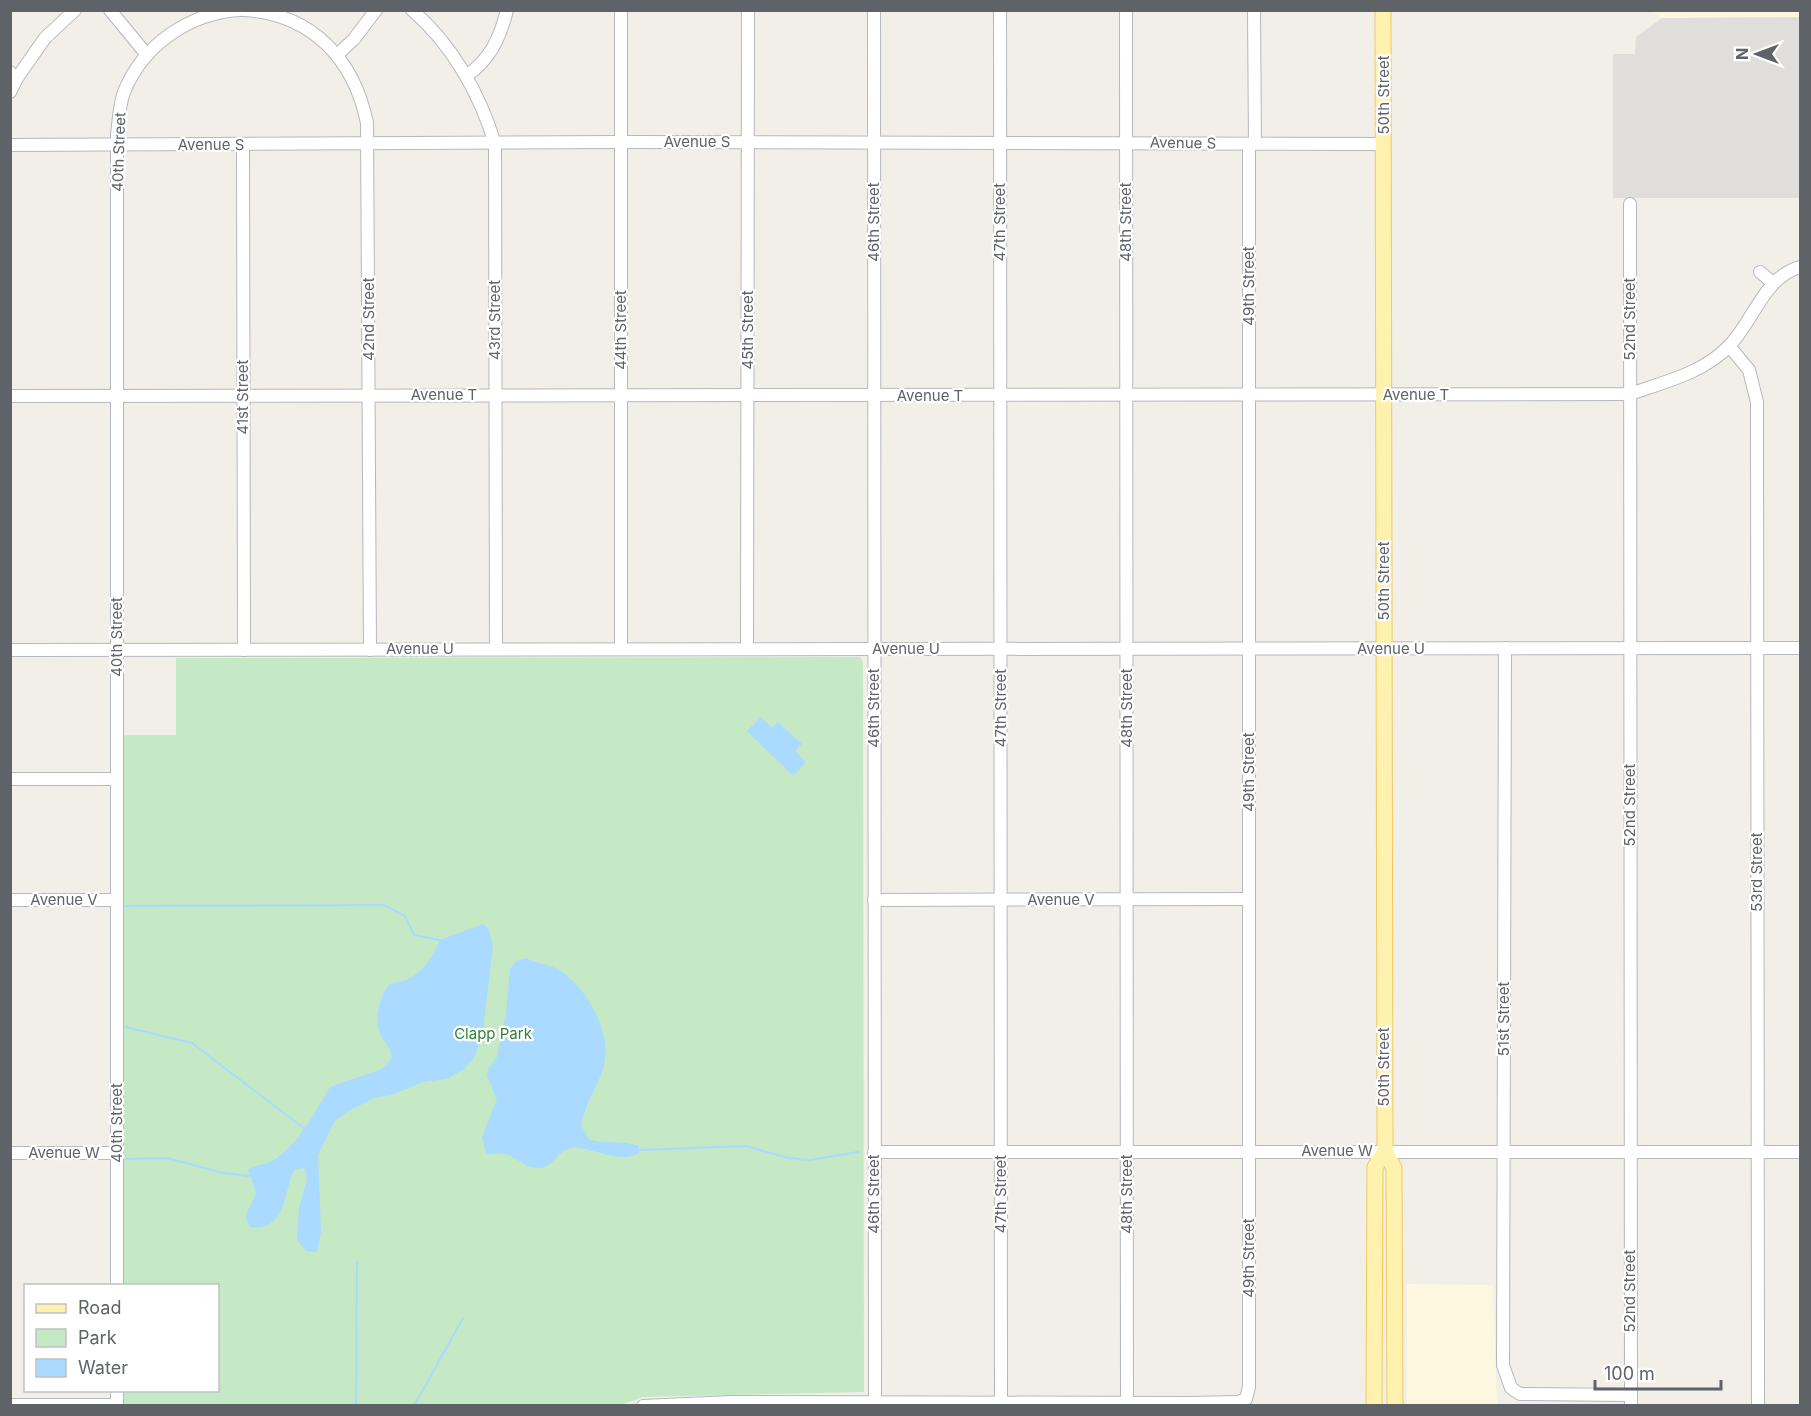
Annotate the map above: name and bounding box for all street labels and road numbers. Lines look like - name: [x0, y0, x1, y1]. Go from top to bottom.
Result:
- street label: 50th Street: [1374, 55, 1393, 135]
- street label: 40th Street: [108, 112, 129, 192]
- street label: Avenue S: [664, 132, 730, 151]
- street label: Avenue S: [1150, 132, 1216, 153]
- street label: Avenue S: [178, 135, 244, 154]
- street label: 46th Street: [864, 182, 883, 262]
- street label: 48th Street: [1116, 182, 1135, 262]
- street label: 47th Street: [990, 183, 1009, 261]
- street label: 49th Street: [1239, 246, 1258, 326]
- street label: 42nd Street: [359, 277, 378, 361]
- street label: 52nd Street: [1620, 277, 1639, 360]
- street label: 43rd Street: [485, 280, 504, 360]
- street label: 44th Street: [611, 290, 630, 370]
- street label: 45th Street: [738, 290, 757, 370]
- street label: 41st Street: [233, 359, 252, 434]
- street label: Avenue T: [411, 385, 477, 404]
- street label: Avenue T: [1383, 385, 1449, 404]
- street label: Avenue T: [897, 386, 963, 405]
- street label: 50th Street: [1374, 541, 1393, 621]
- street label: 40th Street: [107, 597, 126, 677]
- street label: Avenue U: [386, 639, 454, 658]
- street label: Avenue U: [872, 639, 940, 658]
- street label: Avenue U: [1357, 639, 1425, 658]
- street label: 46th Street: [864, 668, 883, 748]
- street label: 48th Street: [1117, 668, 1136, 748]
- street label: 47th Street: [991, 669, 1010, 747]
- street label: 49th Street: [1239, 732, 1258, 812]
- street label: 52nd Street: [1620, 763, 1639, 846]
- street label: 53rd Street: [1747, 832, 1766, 912]
- street label: Avenue V: [30, 890, 98, 909]
- street label: Avenue V: [1027, 890, 1095, 909]
- street label: 51st Street: [1494, 982, 1513, 1056]
- street label: 50th Street: [1374, 1027, 1393, 1107]
- street label: 40th Street: [107, 1083, 126, 1163]
- street label: Avenue W: [1301, 1141, 1373, 1160]
- street label: Avenue W: [28, 1143, 100, 1162]
- street label: 46th Street: [864, 1154, 883, 1234]
- street label: 48th Street: [1117, 1154, 1136, 1234]
- street label: 47th Street: [991, 1155, 1010, 1233]
- street label: 49th Street: [1239, 1218, 1258, 1298]
- street label: 52nd Street: [1620, 1249, 1639, 1332]

